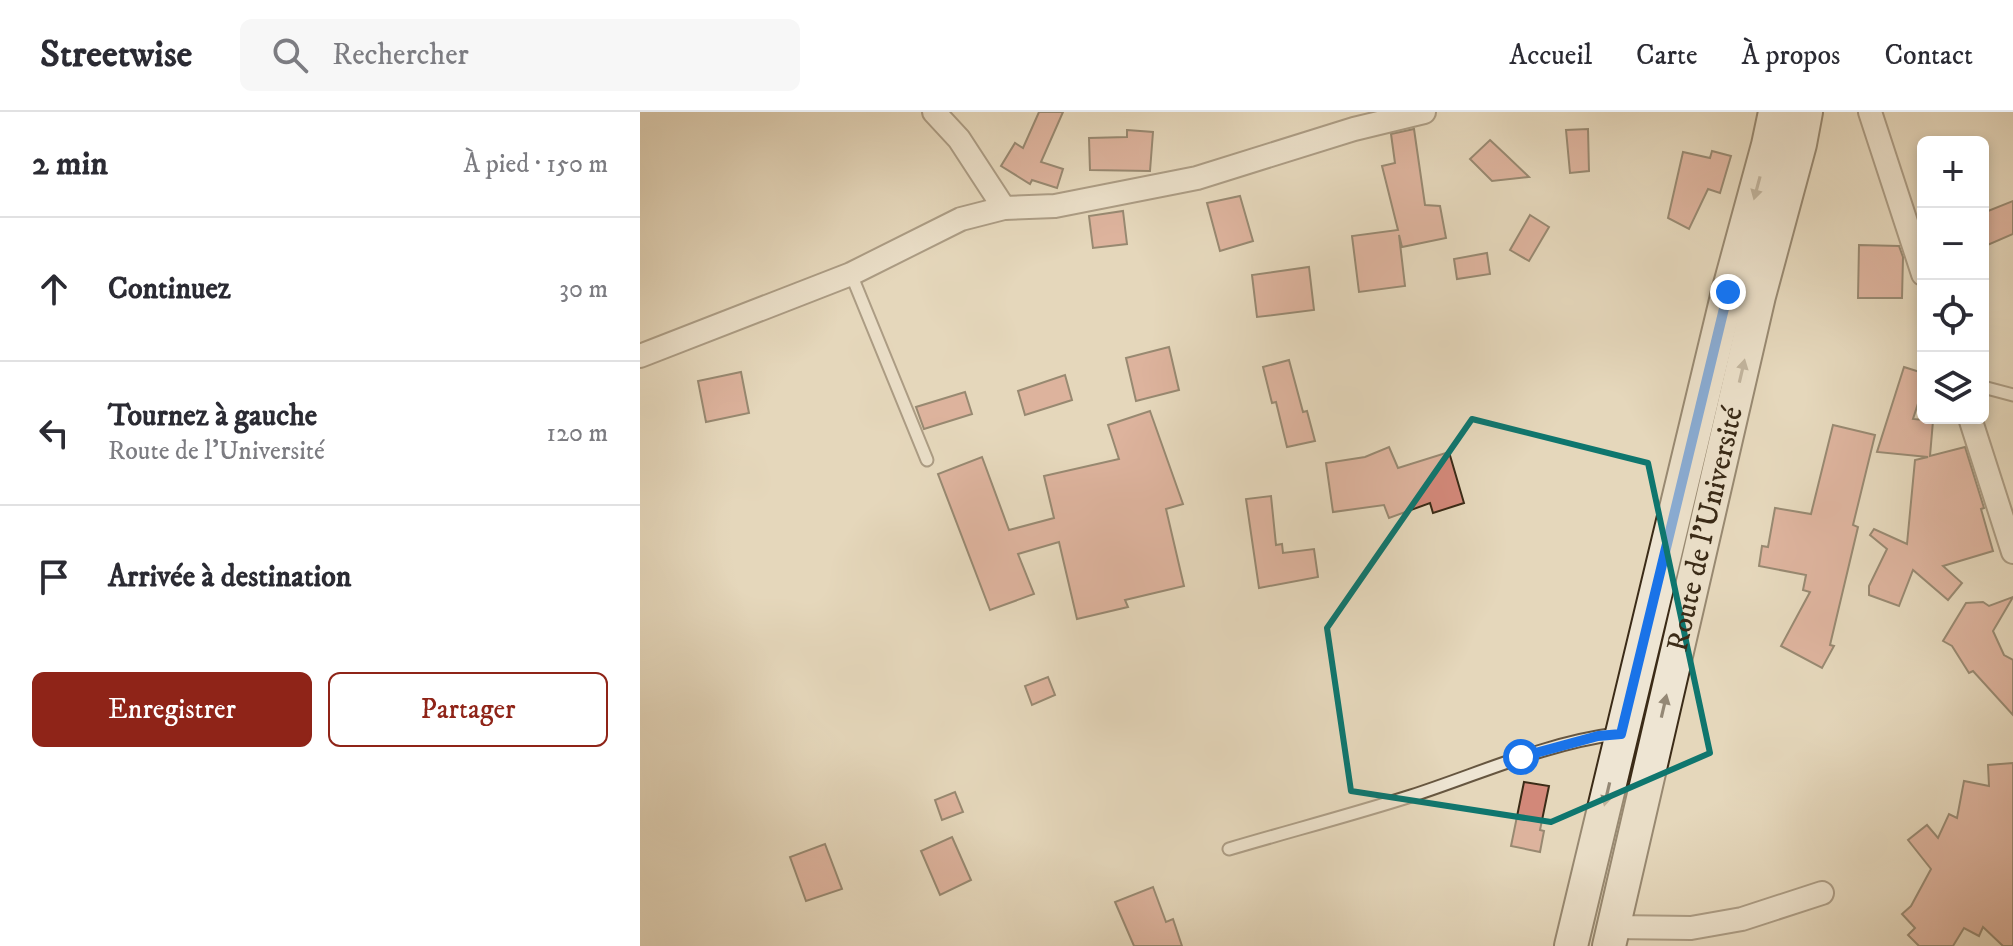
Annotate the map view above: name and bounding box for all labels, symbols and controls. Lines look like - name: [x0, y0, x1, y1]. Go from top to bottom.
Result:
- search box: [240, 19, 800, 91]
- text: Streetwise: [40, 31, 192, 79]
- icon: search: [268, 33, 312, 77]
- text: Rechercher: [332, 37, 469, 74]
- text: Accueil: [1509, 38, 1592, 73]
- text: Carte: [1636, 38, 1698, 73]
- text: À propos: [1742, 38, 1840, 73]
- text: Contact: [1884, 38, 1973, 73]
- map controls: [1917, 136, 1989, 424]
- button: +: [1917, 136, 1989, 208]
- text: 2 min: [32, 143, 108, 185]
- text: À pied · 150 m: [464, 148, 608, 181]
- one-way arrow: [1750, 175, 1762, 200]
- button: −: [1917, 208, 1989, 280]
- icon: ahead: [32, 267, 76, 311]
- text: Continuez: [108, 271, 231, 308]
- text: 30 m: [559, 273, 608, 306]
- route end: [1710, 274, 1746, 310]
- button: locate: [1917, 280, 1989, 352]
- button: layers: [1917, 352, 1989, 424]
- one-way arrow: [1736, 358, 1749, 383]
- text: Tournez à gauche: [108, 398, 317, 435]
- street label: Route de l'Université: [1659, 402, 1752, 655]
- icon: left: [32, 411, 76, 455]
- text: 120 m: [547, 417, 608, 450]
- text: Route de l'Université: [108, 435, 325, 468]
- icon: arrive: [32, 555, 76, 599]
- text: Arrivée à destination: [108, 559, 352, 596]
- button: Enregistrer: [32, 672, 312, 747]
- button: Partager: [328, 672, 608, 747]
- one-way arrow: [1659, 694, 1671, 719]
- route start: [1503, 739, 1539, 775]
- one-way arrow: [1600, 781, 1613, 806]

